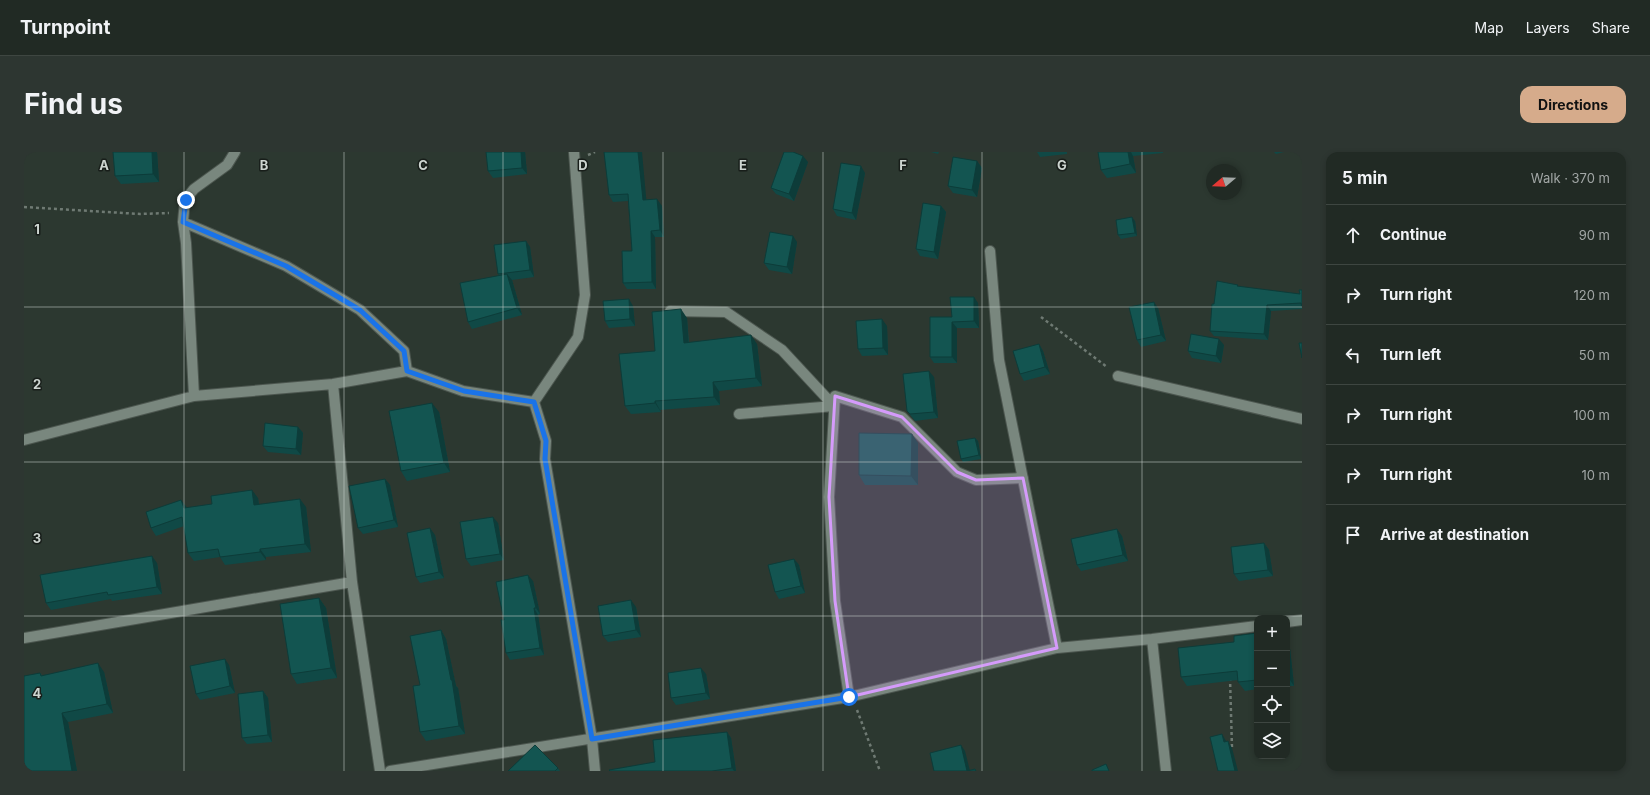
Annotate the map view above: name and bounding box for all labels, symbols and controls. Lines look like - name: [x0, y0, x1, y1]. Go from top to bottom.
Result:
- text: Turnpoint: [20, 16, 110, 39]
- text: Map: [1475, 19, 1504, 36]
- text: Layers: [1526, 19, 1570, 36]
- text: Share: [1592, 19, 1630, 36]
- button: Directions: [1520, 86, 1626, 123]
- text: Find us: [24, 87, 123, 121]
- text: A: [99, 157, 109, 173]
- text: B: [260, 157, 269, 173]
- text: C: [418, 157, 428, 173]
- text: D: [578, 157, 588, 173]
- text: E: [739, 157, 747, 173]
- text: F: [899, 157, 907, 173]
- text: G: [1057, 157, 1067, 173]
- north arrow: [1206, 164, 1242, 200]
- text: 5 min: [1342, 168, 1388, 188]
- text: Walk · 370 m: [1531, 170, 1610, 186]
- route end: [177, 191, 195, 209]
- text: 1: [34, 221, 40, 237]
- icon: ahead: [1342, 224, 1364, 246]
- text: Continue: [1380, 225, 1447, 244]
- text: 90 m: [1579, 227, 1610, 243]
- icon: right: [1342, 284, 1364, 306]
- text: Turn right: [1380, 285, 1452, 304]
- text: 120 m: [1574, 287, 1610, 303]
- icon: left: [1342, 344, 1364, 366]
- text: Turn left: [1380, 345, 1441, 364]
- text: 50 m: [1579, 347, 1610, 363]
- text: 2: [33, 376, 41, 392]
- icon: right: [1342, 404, 1364, 426]
- text: Turn right: [1380, 405, 1452, 424]
- text: 100 m: [1573, 407, 1610, 423]
- icon: right: [1342, 464, 1364, 486]
- text: Turn right: [1380, 465, 1452, 484]
- text: 10 m: [1581, 467, 1610, 483]
- icon: arrive: [1342, 524, 1364, 546]
- text: Arrive at destination: [1380, 525, 1529, 544]
- text: 3: [33, 530, 41, 546]
- map controls: [1254, 615, 1290, 759]
- button: +: [1254, 615, 1290, 651]
- button: −: [1254, 651, 1290, 687]
- text: 4: [33, 685, 42, 701]
- button: locate: [1254, 687, 1290, 723]
- route start: [840, 688, 858, 706]
- button: layers: [1254, 723, 1290, 759]

